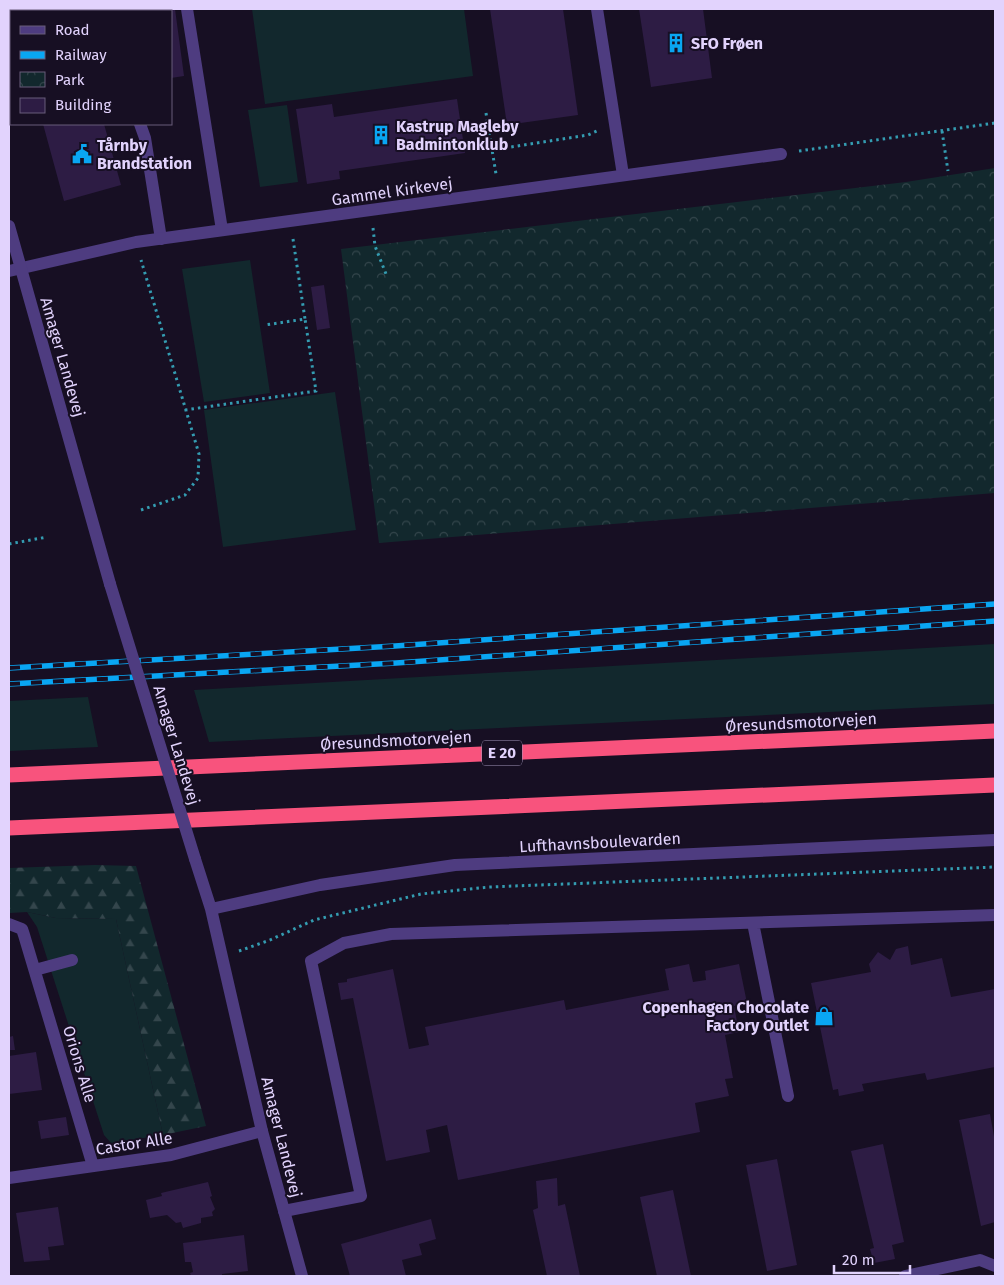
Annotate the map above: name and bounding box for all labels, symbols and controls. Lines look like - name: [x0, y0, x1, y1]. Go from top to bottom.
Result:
- legend: [10, 10, 172, 125]
- text: Road: [55, 21, 90, 39]
- building icon: SFO Frøen: [665, 32, 687, 54]
- place label: SFO Frøen: [691, 34, 763, 53]
- text: Railway: [55, 46, 107, 64]
- text: Park: [55, 71, 85, 89]
- text: Building: [55, 96, 111, 114]
- place label: Kastrup Magleby Badmintonklub: [396, 117, 519, 154]
- building icon: Kastrup Magleby Badmintonklub: [370, 124, 392, 146]
- place label: Tårnby Brandstation: [97, 136, 192, 173]
- public building icon: Tårnby Brandstation: [71, 143, 93, 165]
- street label: Gammel Kirkevej: [330, 174, 454, 209]
- street label: Amager Landevej: [36, 295, 89, 419]
- street label: Amager Landevej: [149, 683, 204, 807]
- street label: Øresundsmotorvejen: [725, 709, 877, 736]
- street label: Øresundsmotorvejen: [320, 727, 472, 754]
- road number: E 20: [482, 740, 522, 766]
- street label: Lufthavnsboulevarden: [519, 829, 681, 856]
- place label: Copenhagen Chocolate Factory Outlet: [643, 998, 810, 1035]
- shop icon: Copenhagen Chocolate Factory Outlet: [813, 1005, 835, 1027]
- street label: Orions Alle: [59, 1023, 100, 1105]
- street label: Amager Landevej: [257, 1075, 306, 1199]
- street label: Castor Alle: [94, 1128, 174, 1159]
- scale bar: [834, 1242, 910, 1274]
- text: 20 m: [842, 1251, 875, 1269]

